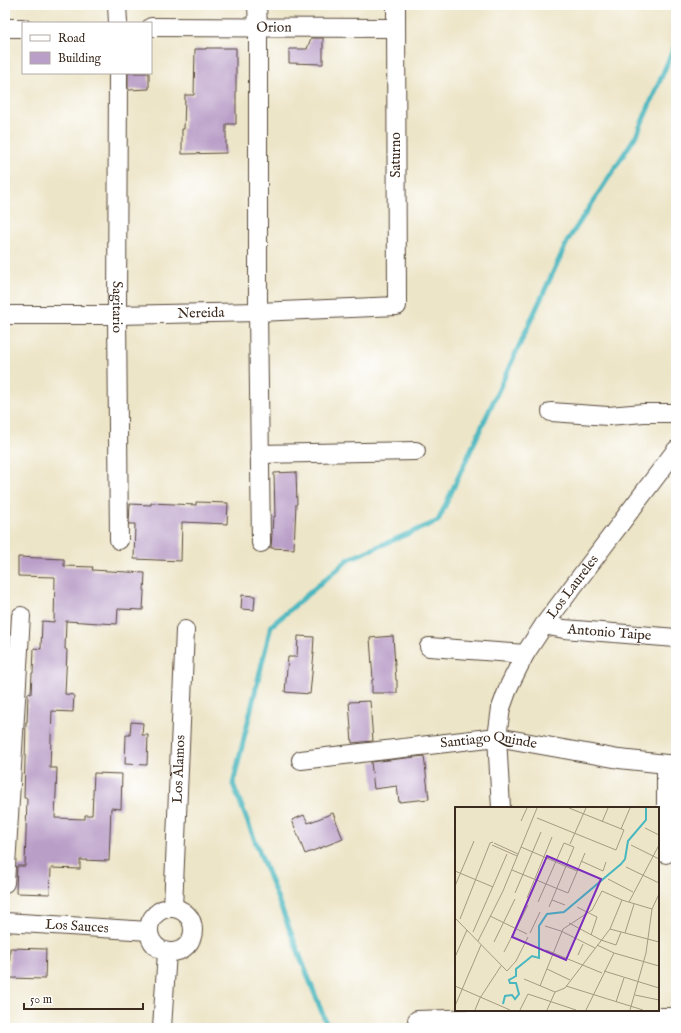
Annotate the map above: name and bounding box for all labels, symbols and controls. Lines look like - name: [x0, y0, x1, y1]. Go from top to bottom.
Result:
- street label: Orion: [256, 18, 292, 37]
- legend: [22, 22, 152, 74]
- text: Road: [58, 31, 86, 46]
- text: Building: [58, 51, 102, 66]
- street label: Saturno: [387, 132, 405, 178]
- street label: Sagitario: [108, 281, 126, 333]
- street label: Nereida: [177, 304, 226, 323]
- street label: Los Laureles: [543, 551, 603, 622]
- street label: Antonio Taipe: [566, 620, 653, 645]
- street label: Santiago Quinde: [439, 728, 539, 753]
- street label: Los Àlamos: [169, 735, 189, 804]
- inset map: [455, 807, 659, 1011]
- street label: Los Sauces: [45, 916, 109, 937]
- scale bar: [24, 985, 143, 1011]
- text: 50 m: [30, 992, 52, 1007]

